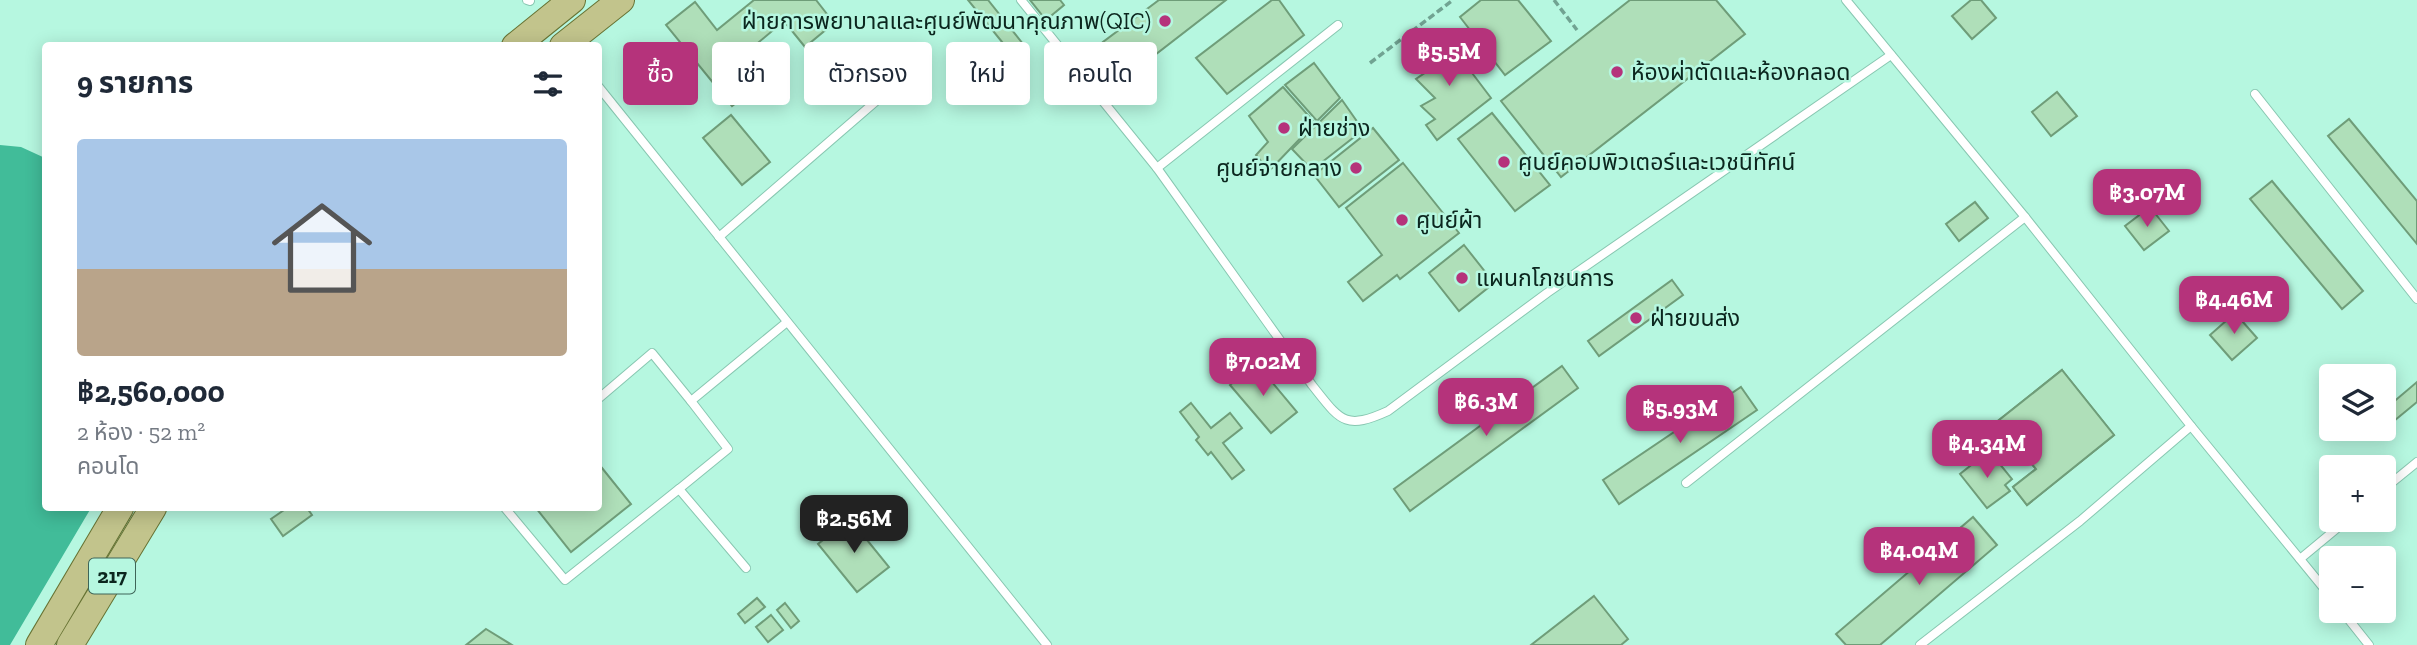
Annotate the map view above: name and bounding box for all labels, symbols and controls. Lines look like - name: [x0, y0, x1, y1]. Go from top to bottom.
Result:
- place label: ฝ่ายการพยาบาลและศูนย์พัฒนาคุณภาพ(QIC): [742, 7, 1151, 36]
- marker: ฝ่ายการพยาบาลและศูนย์พัฒนาคุณภาพ(QIC): [1157, 13, 1173, 29]
- pin: ฿5.5M: [1400, 28, 1498, 88]
- text: ฿5.5M: [1417, 37, 1481, 65]
- chip: ซื้อ: [623, 42, 698, 105]
- chip: เช่า: [712, 42, 790, 105]
- chip: ตัวกรอง: [804, 42, 932, 105]
- chip: ใหม่: [946, 42, 1030, 105]
- chip: คอนโด: [1044, 42, 1157, 105]
- place label: ห้องผ่าตัดและห้องคลอด: [1631, 58, 1851, 86]
- marker: ห้องผ่าตัดและห้องคลอด: [1609, 64, 1625, 80]
- text: 9 รายการ: [77, 65, 193, 101]
- icon: filters: [529, 65, 567, 103]
- place label: ฝ่ายช่าง: [1298, 114, 1370, 142]
- marker: ฝ่ายช่าง: [1276, 120, 1292, 136]
- place label: ศูนย์คอมพิวเตอร์และเวชนิทัศน์: [1518, 148, 1795, 177]
- place label: ศูนย์จ่ายกลาง: [1216, 154, 1342, 183]
- marker: ศูนย์คอมพิวเตอร์และเวชนิทัศน์: [1496, 154, 1512, 170]
- marker: ศูนย์จ่ายกลาง: [1348, 160, 1364, 176]
- pin: ฿3.07M: [2090, 170, 2204, 229]
- text: ฿3.07M: [2109, 178, 2185, 206]
- icon: home: [259, 185, 385, 311]
- place label: ศูนย์ผ้า: [1416, 206, 1482, 235]
- marker: ศูนย์ผ้า: [1394, 212, 1410, 228]
- place label: แผนกโภชนการ: [1476, 264, 1614, 292]
- marker: แผนกโภชนการ: [1454, 270, 1470, 286]
- pin: ฿4.46M: [2177, 276, 2291, 336]
- text: ฿4.46M: [2195, 285, 2273, 313]
- place label: ฝ่ายขนส่ง: [1650, 304, 1740, 332]
- marker: ฝ่ายขนส่ง: [1628, 310, 1644, 326]
- pin: ฿7.02M: [1206, 338, 1320, 398]
- text: ฿7.02M: [1225, 347, 1301, 375]
- map controls: [2319, 364, 2396, 623]
- button: layers: [2319, 364, 2396, 441]
- text: ฿2,560,000: [77, 374, 225, 410]
- pin: ฿6.3M: [1437, 378, 1535, 438]
- pin: ฿5.93M: [1623, 386, 1737, 445]
- text: ฿6.3M: [1454, 387, 1518, 415]
- text: ฿5.93M: [1642, 394, 1718, 422]
- text: 2 ห้อง · 52 m²: [77, 418, 205, 446]
- pin: ฿4.34M: [1930, 420, 2044, 480]
- text: ฿4.34M: [1948, 429, 2026, 457]
- text: คอนโด: [77, 452, 139, 480]
- button: +: [2319, 455, 2396, 532]
- pin: ฿2.56M: [797, 496, 911, 555]
- text: ฿2.56M: [816, 504, 892, 532]
- pin: ฿4.04M: [1862, 528, 1976, 587]
- text: ฿4.04M: [1880, 536, 1958, 564]
- button: −: [2319, 546, 2396, 623]
- road number: 217: [89, 558, 135, 594]

